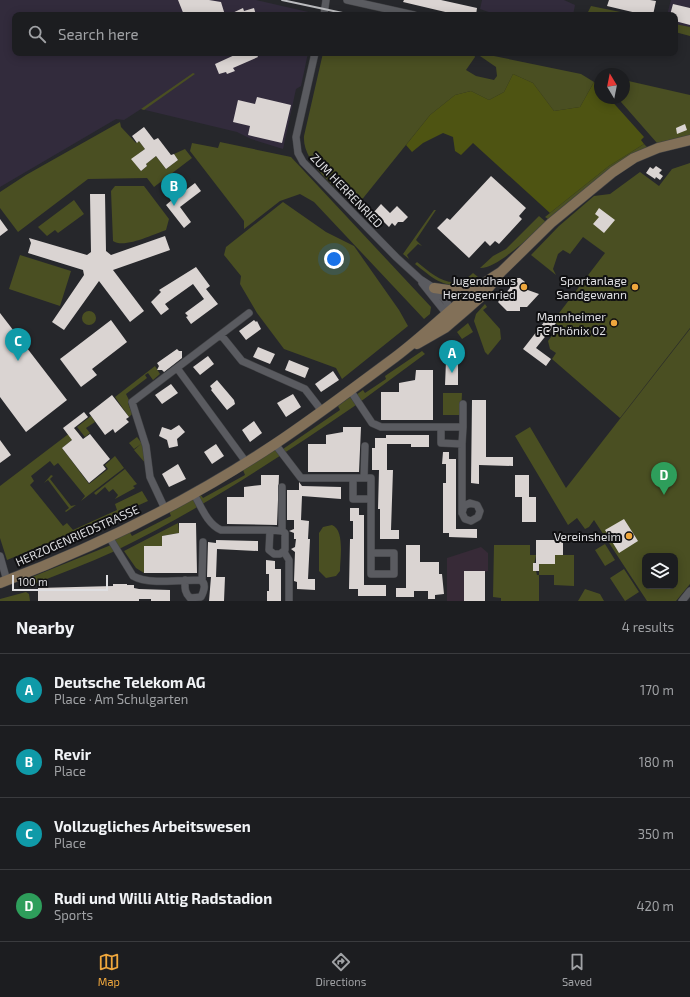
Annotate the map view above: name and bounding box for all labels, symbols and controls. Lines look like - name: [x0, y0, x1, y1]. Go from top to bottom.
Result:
- search box: [12, 12, 678, 56]
- icon: search: [26, 23, 48, 45]
- text: Search here: [58, 25, 139, 43]
- north arrow: [594, 68, 630, 104]
- street label: ZUM HERRENRIED: [308, 150, 386, 230]
- pin: B: [161, 173, 187, 206]
- your location: [324, 249, 344, 269]
- place label: Jugendhaus Herzogenried: [443, 273, 516, 301]
- place label: Sportanlage Sandgewann: [556, 273, 627, 301]
- marker: Jugendhaus Herzogenried: [519, 282, 529, 292]
- marker: Sportanlage Sandgewann: [630, 282, 640, 292]
- place label: Mannheimer FC Phönix 02: [536, 309, 606, 337]
- marker: Mannheimer FC Phönix 02: [609, 318, 619, 328]
- pin: C: [5, 328, 31, 361]
- pin: A: [439, 340, 465, 373]
- pin: D: [651, 462, 677, 495]
- street label: HERZOGENRIEDSTRASSE: [13, 501, 141, 569]
- place label: Vereinsheim: [554, 529, 621, 543]
- marker: Vereinsheim: [624, 531, 634, 541]
- map controls: [642, 553, 678, 589]
- button: layers: [642, 553, 678, 589]
- scale bar: [12, 573, 108, 592]
- text: 100 m: [18, 575, 48, 588]
- text: Nearby: [16, 617, 74, 637]
- text: 4 results: [622, 619, 674, 635]
- text: Deutsche Telekom AG: [54, 673, 206, 691]
- text: A: [25, 682, 33, 698]
- text: 170 m: [640, 682, 674, 698]
- text: Place · Am Schulgarten: [54, 691, 188, 707]
- text: Revir: [54, 745, 91, 763]
- text: B: [25, 754, 33, 770]
- text: 180 m: [639, 754, 674, 770]
- text: Place: [54, 763, 86, 779]
- text: Vollzugliches Arbeitswesen: [54, 817, 251, 835]
- text: C: [25, 826, 33, 842]
- text: 350 m: [638, 826, 674, 842]
- text: Place: [54, 835, 86, 851]
- text: Rudi und Willi Altig Radstadion: [54, 889, 272, 907]
- text: D: [25, 898, 33, 914]
- text: 420 m: [637, 898, 674, 914]
- text: Sports: [54, 907, 93, 923]
- tab: Map: [98, 951, 120, 988]
- tab: Directions: [316, 951, 366, 988]
- tab: Saved: [562, 951, 592, 988]

